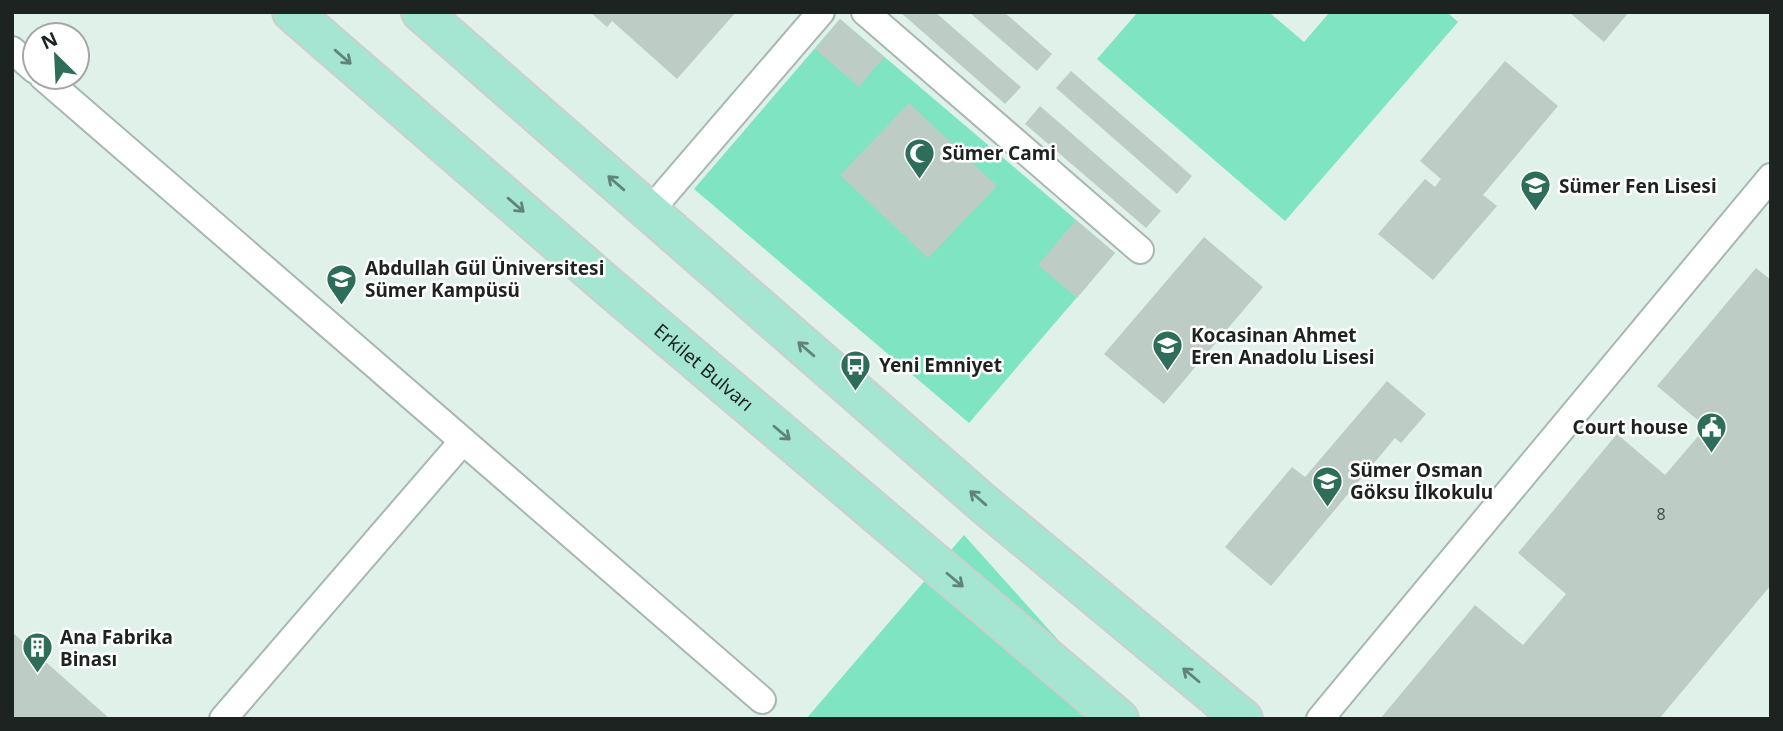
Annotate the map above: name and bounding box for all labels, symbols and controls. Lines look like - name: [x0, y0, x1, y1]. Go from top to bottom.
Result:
- north arrow: [21, 21, 91, 91]
- text: N: [37, 25, 61, 55]
- one-way arrow: [334, 49, 352, 65]
- mosque icon: Sümer Cami: [902, 136, 936, 180]
- place label: Sümer Cami: [942, 140, 1056, 166]
- school or university icon: Sümer Fen Lisesi: [1519, 169, 1553, 213]
- place label: Sümer Fen Lisesi: [1559, 173, 1717, 199]
- one-way arrow: [608, 175, 626, 191]
- one-way arrow: [506, 197, 524, 213]
- place label: Abdullah Gül Üniversitesi Sümer Kampüsü: [365, 255, 604, 303]
- school or university icon: Abdullah Gül Üniversitesi Sümer Kampüsü: [325, 262, 359, 306]
- street label: Erkilet Bulvarı: [649, 318, 759, 417]
- place label: Kocasinan Ahmet Eren Anadolu Lisesi: [1191, 322, 1375, 370]
- school or university icon: Kocasinan Ahmet Eren Anadolu Lisesi: [1151, 329, 1185, 373]
- one-way arrow: [798, 341, 816, 357]
- bus stop icon: Yeni Emniyet: [839, 348, 873, 392]
- place label: Yeni Emniyet: [879, 352, 1002, 378]
- public building icon: Court house: [1694, 410, 1728, 454]
- place label: Court house: [1572, 414, 1688, 440]
- one-way arrow: [772, 425, 790, 441]
- place label: Sümer Osman Göksu İlkokulu: [1350, 457, 1493, 505]
- school or university icon: Sümer Osman Göksu İlkokulu: [1310, 464, 1344, 508]
- one-way arrow: [969, 490, 987, 506]
- house number: 8: [1656, 503, 1666, 525]
- one-way arrow: [946, 572, 964, 588]
- place label: Ana Fabrika Binası: [60, 624, 173, 672]
- building icon: Ana Fabrika Binası: [20, 631, 54, 675]
- one-way arrow: [1182, 667, 1200, 683]

